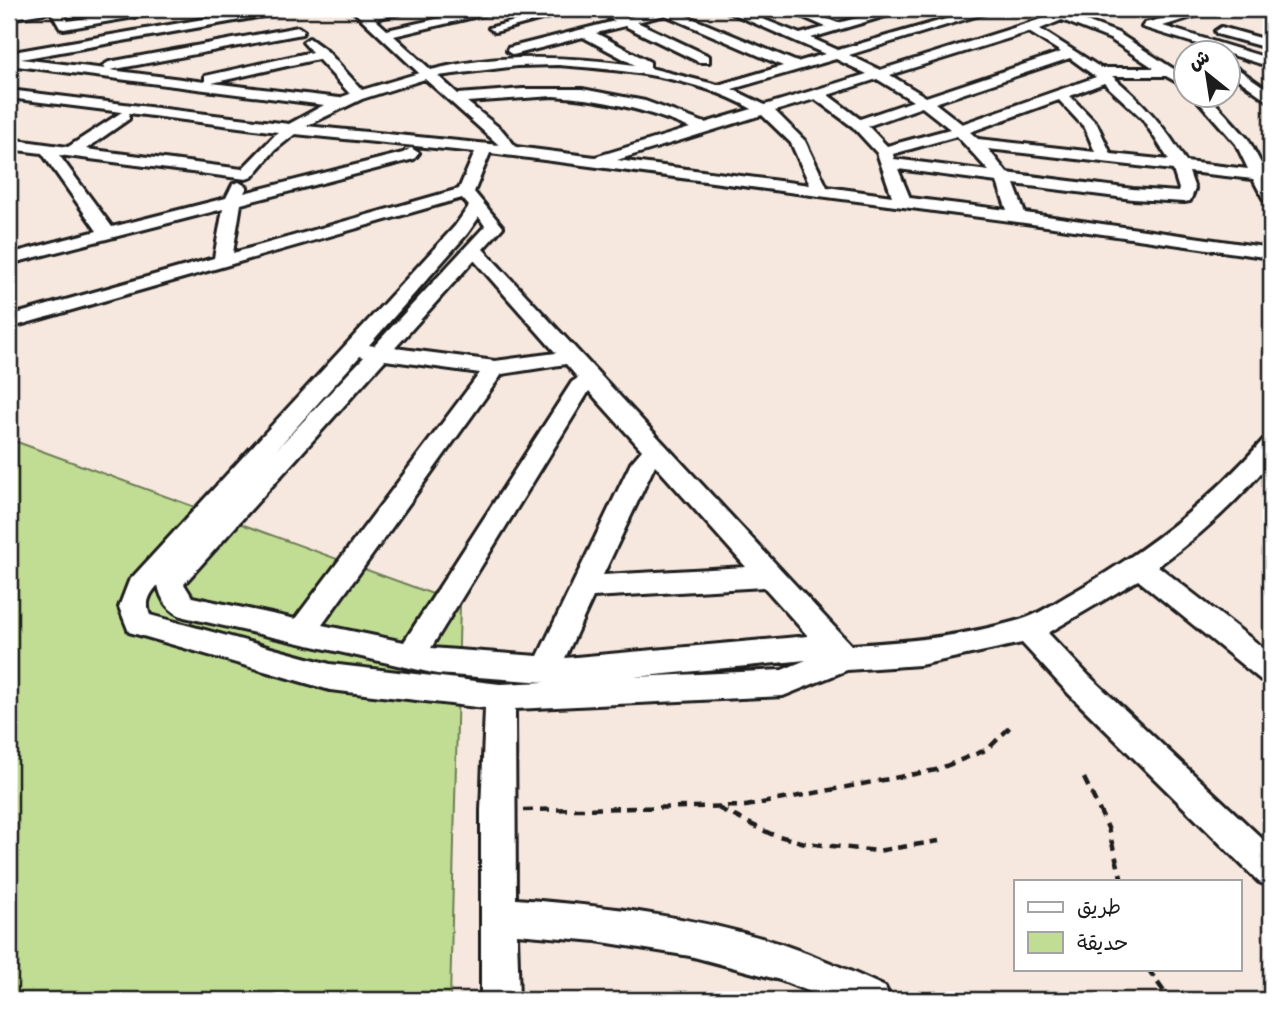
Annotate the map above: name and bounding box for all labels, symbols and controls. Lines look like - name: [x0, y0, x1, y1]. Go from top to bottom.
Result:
- north arrow: [1172, 38, 1242, 108]
- text: ش: [1185, 47, 1215, 77]
- legend: [1014, 880, 1242, 970]
- text: طريق: [1077, 898, 1121, 923]
- text: حديقة: [1077, 934, 1128, 959]

